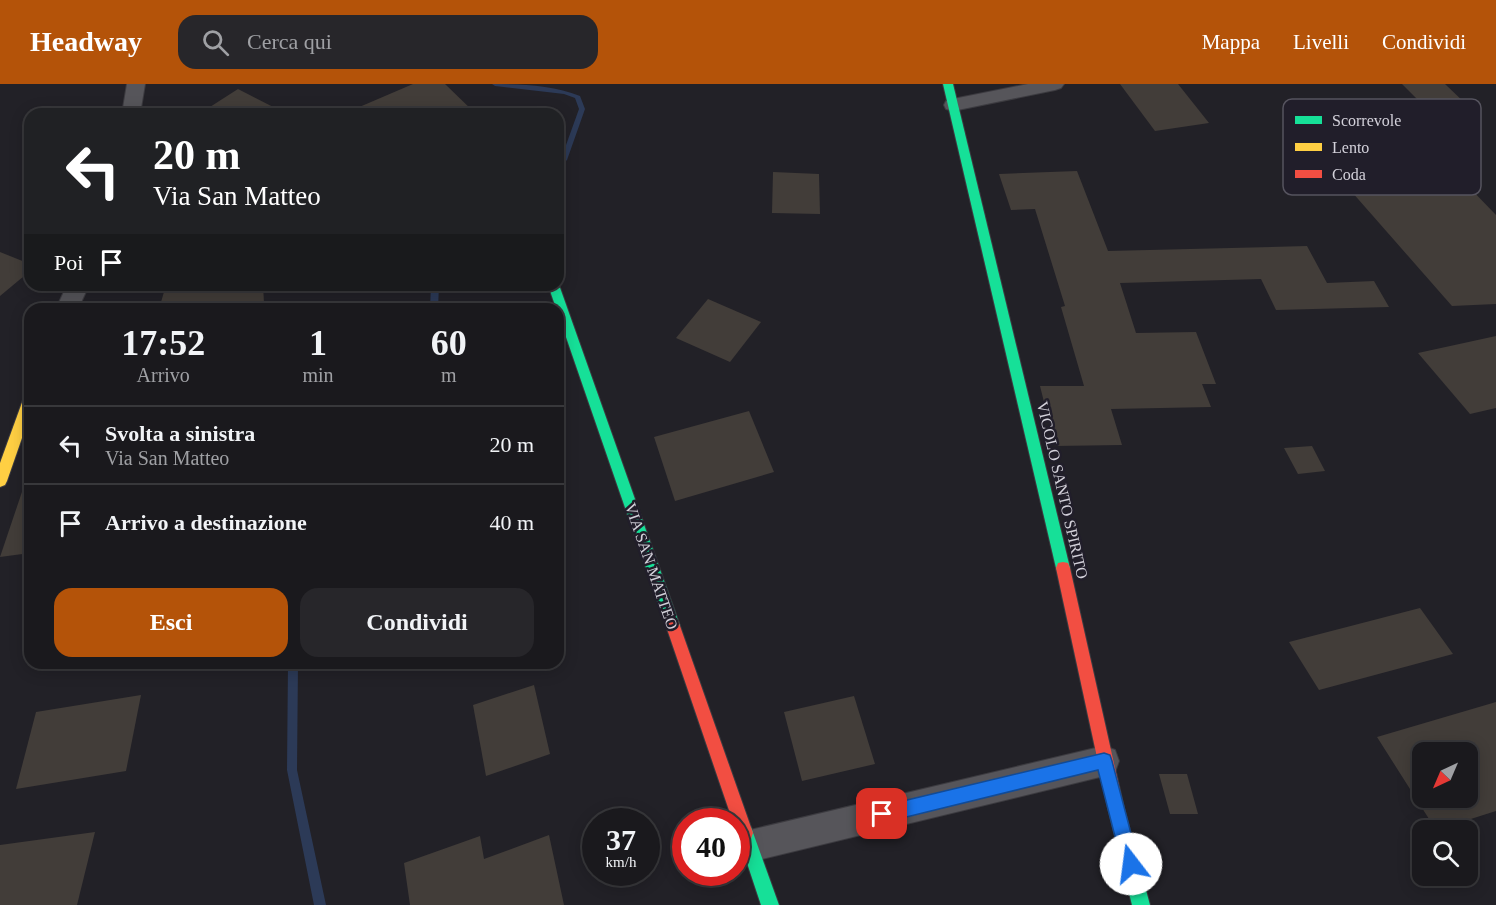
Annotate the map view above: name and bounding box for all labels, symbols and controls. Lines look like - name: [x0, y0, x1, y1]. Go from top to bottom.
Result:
- search box: [178, 15, 598, 69]
- text: Headway: [30, 26, 142, 57]
- icon: search: [199, 26, 232, 59]
- text: Cerca qui: [247, 29, 332, 54]
- text: Mappa: [1202, 30, 1260, 54]
- text: Livelli: [1293, 30, 1349, 54]
- text: Condividi: [1382, 30, 1466, 54]
- legend: [1283, 99, 1481, 195]
- text: Scorrevole: [1332, 112, 1401, 129]
- icon: left: [54, 132, 132, 210]
- text: 20 m: [153, 132, 241, 178]
- text: Lento: [1332, 139, 1369, 156]
- text: Coda: [1332, 166, 1366, 183]
- text: Via San Matteo: [153, 181, 321, 211]
- icon: arrive: [95, 246, 128, 279]
- text: Poi: [54, 250, 83, 275]
- text: 17:52: [121, 323, 205, 363]
- text: 1: [309, 323, 327, 363]
- text: 60: [431, 323, 467, 363]
- text: Arrivo: [137, 364, 190, 386]
- text: min: [302, 364, 334, 386]
- text: m: [441, 364, 457, 386]
- street label: VICOLO SANTO SPIRITO: [1034, 400, 1091, 581]
- text: Svolta a sinistra: [105, 421, 255, 446]
- icon: left: [54, 429, 87, 462]
- text: 20 m: [489, 432, 534, 457]
- text: Via San Matteo: [105, 447, 229, 469]
- street label: VIA SAN MATTEO: [622, 501, 681, 632]
- icon: arrive: [54, 507, 87, 540]
- text: Arrivo a destinazione: [105, 510, 307, 535]
- text: 40 m: [489, 510, 534, 535]
- button: Esci: [54, 588, 288, 657]
- button: Condividi: [300, 588, 534, 657]
- north arrow: [1412, 742, 1478, 808]
- map controls: [1412, 742, 1478, 886]
- pin: [856, 788, 907, 839]
- icon: arrive: [865, 797, 898, 830]
- speed limit sign: 40: [672, 808, 750, 886]
- button: search: [1412, 820, 1478, 886]
- text: 37: [606, 823, 636, 856]
- position arrow: [1099, 832, 1163, 896]
- text: km/h: [606, 854, 636, 870]

